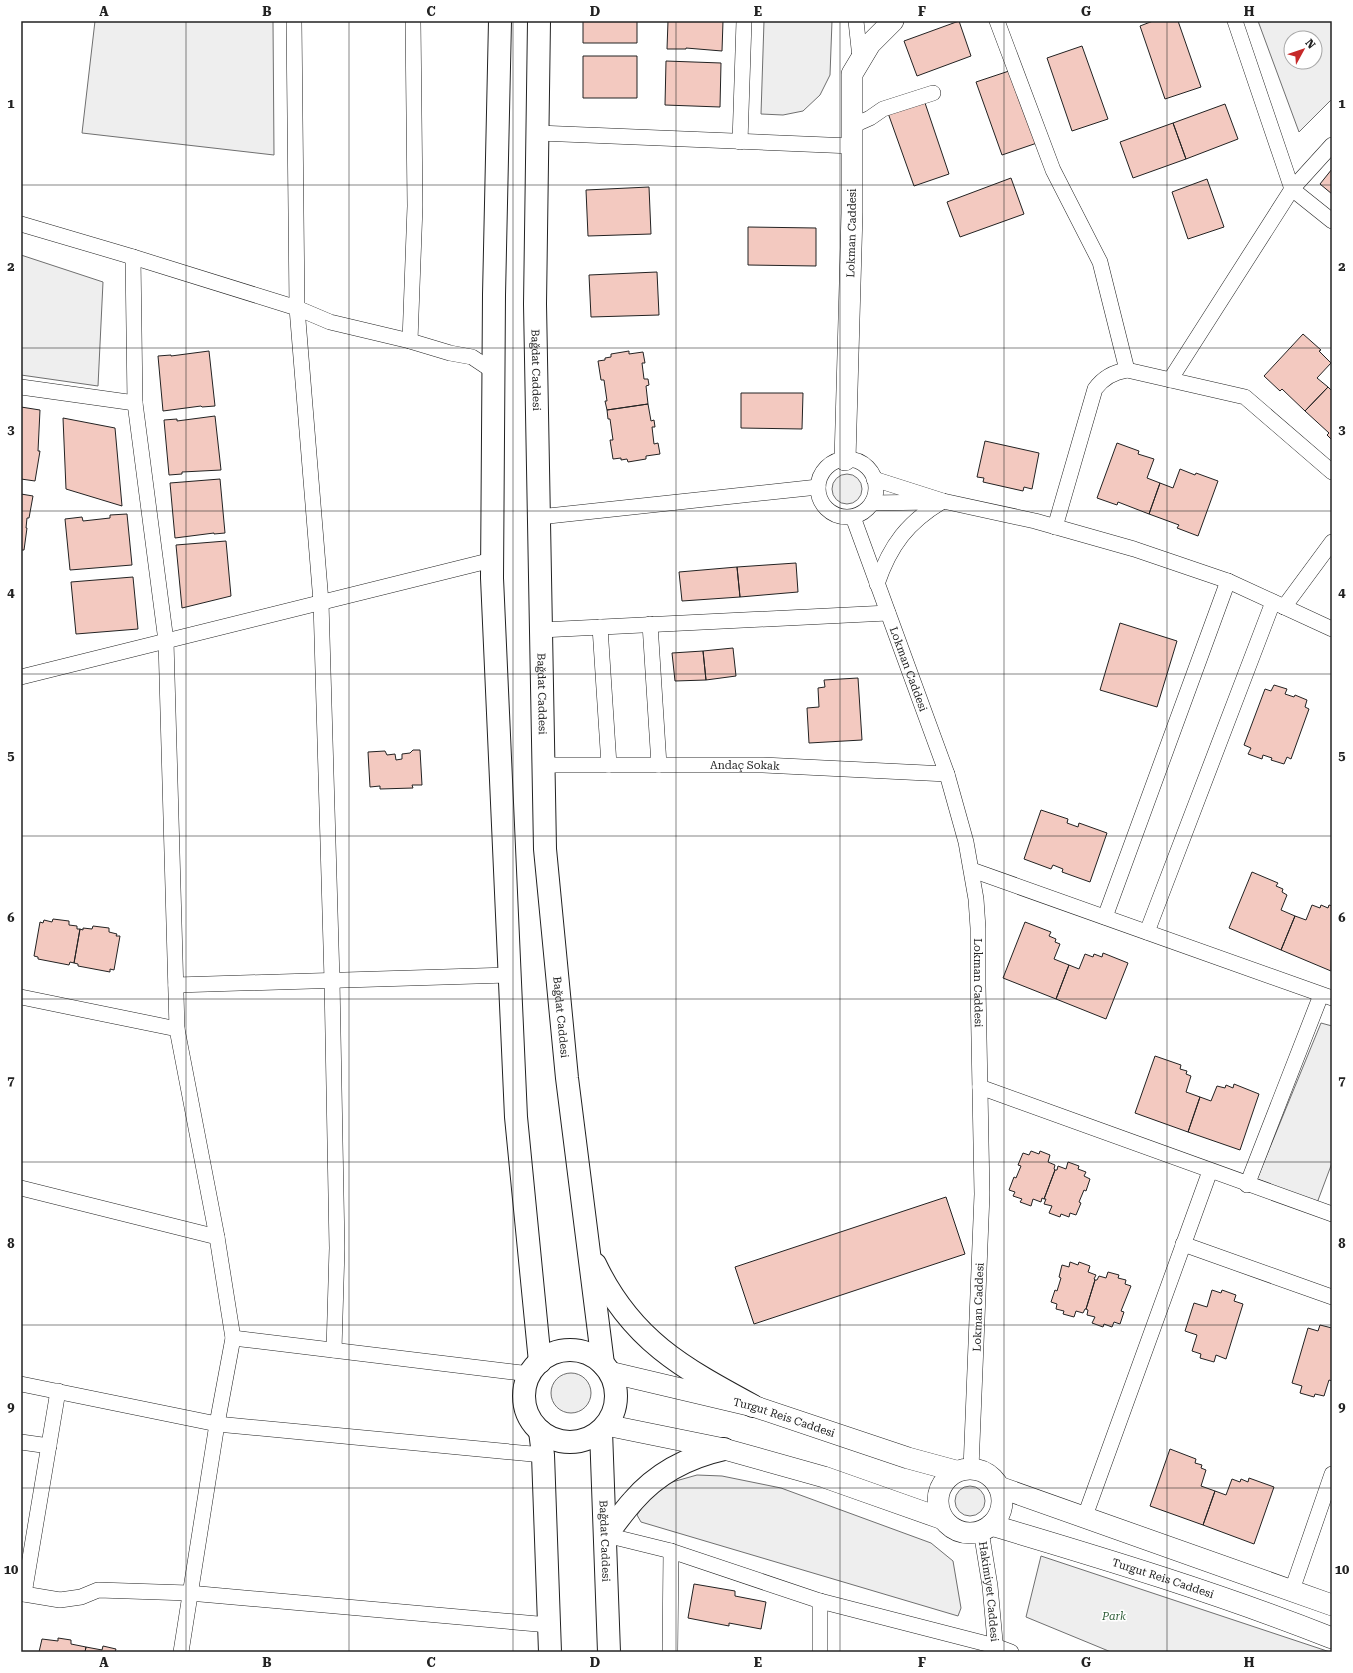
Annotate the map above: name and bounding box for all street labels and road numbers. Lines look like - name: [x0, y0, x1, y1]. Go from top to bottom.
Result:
- street label: Lokman Caddesi: [844, 188, 859, 278]
- street label: Bağdat Caddesi: [528, 329, 543, 411]
- street label: Lokman Caddesi: [887, 625, 930, 714]
- street label: Bağdat Caddesi: [534, 653, 549, 735]
- street label: Andaç Sokak: [710, 759, 780, 773]
- street label: Lokman Caddesi: [971, 938, 985, 1028]
- street label: Bağdat Caddesi: [550, 976, 571, 1059]
- street label: Lokman Caddesi: [970, 1262, 987, 1352]
- street label: Turgut Reis Caddesi: [732, 1396, 837, 1440]
- street label: Bağdat Caddesi: [597, 1500, 612, 1583]
- street label: Hakimiyet Caddesi: [976, 1540, 1001, 1643]
- street label: Turgut Reis Caddesi: [1110, 1556, 1216, 1601]

